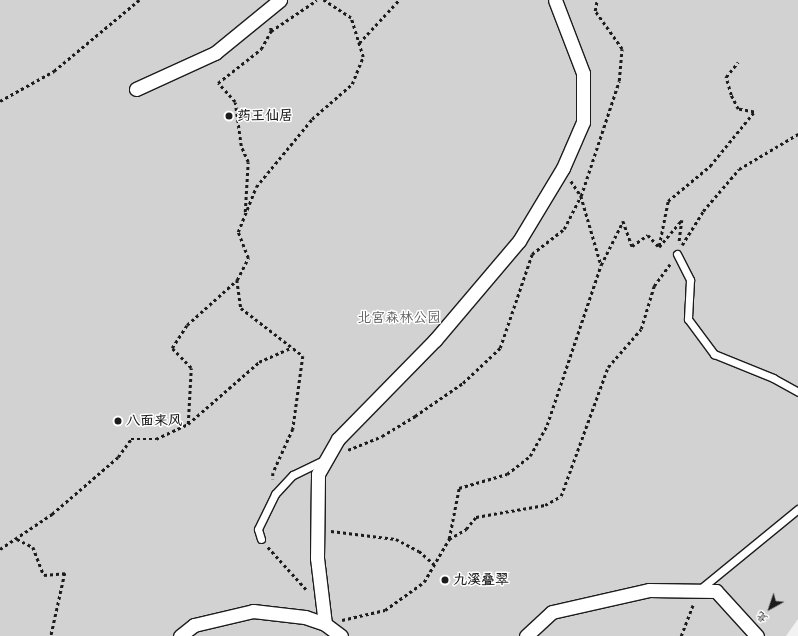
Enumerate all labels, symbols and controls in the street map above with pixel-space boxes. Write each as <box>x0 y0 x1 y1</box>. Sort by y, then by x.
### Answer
place label: 药王仙居 <box>237 108 293 124</box>
marker: 药王仙居 <box>224 111 234 121</box>
park label: 北宫森林公园 <box>357 310 441 326</box>
place label: 八面来风 <box>126 413 182 429</box>
marker: 八面来风 <box>113 416 123 426</box>
place label: 九溪叠翠 <box>453 572 509 588</box>
marker: 九溪叠翠 <box>440 575 450 585</box>
north arrow <box>750 588 790 628</box>
text: 北 <box>754 608 771 626</box>

